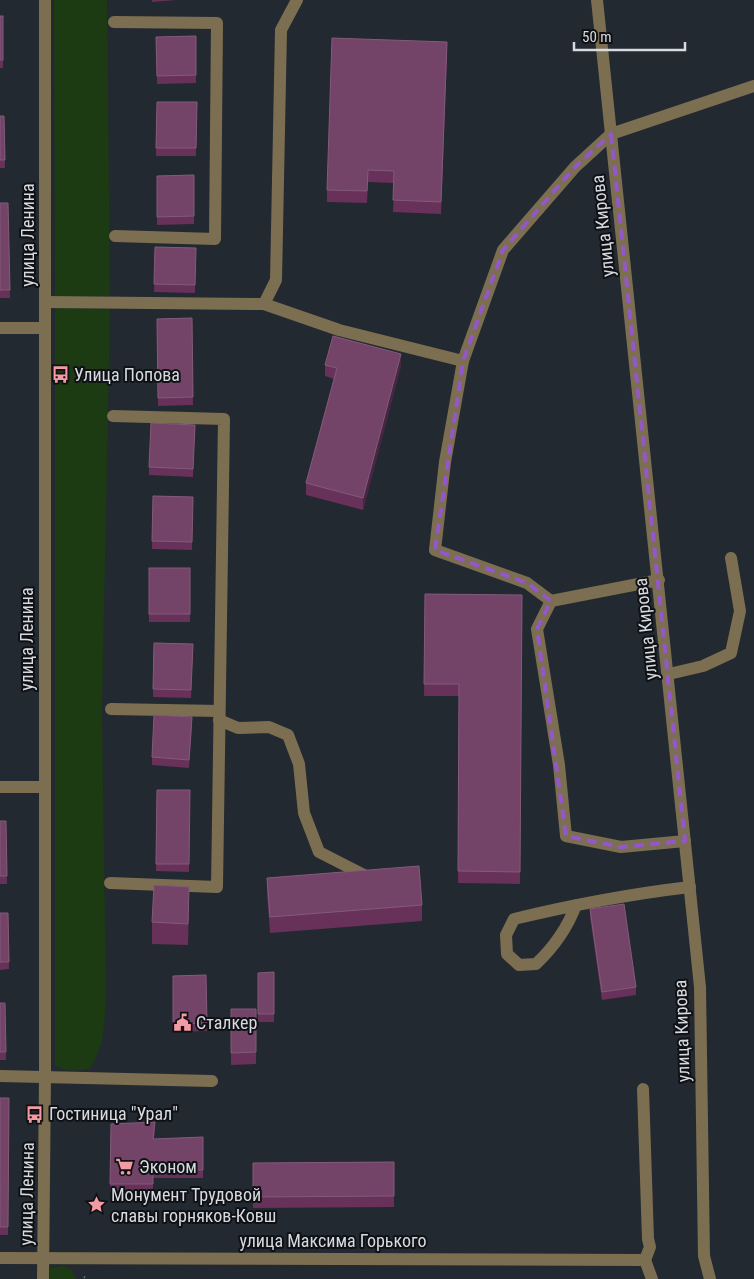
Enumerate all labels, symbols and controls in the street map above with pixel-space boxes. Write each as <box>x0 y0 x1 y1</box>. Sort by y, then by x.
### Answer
scale bar <box>574 20 685 52</box>
text: 50 m <box>582 28 612 46</box>
street label: улица Кирова <box>587 174 618 278</box>
street label: улица Ленина <box>17 183 38 287</box>
place label: Улица Попова <box>74 364 180 385</box>
bus stop icon: Улица Попова <box>50 365 70 385</box>
street label: улица Кирова <box>630 577 661 681</box>
street label: улица Ленина <box>16 587 37 691</box>
street label: улица Кирова <box>669 980 694 1083</box>
place label: Сталкер <box>196 1012 257 1033</box>
public building icon: Сталкер <box>172 1013 192 1033</box>
place label: Гостиница "Урал" <box>49 1103 178 1124</box>
bus stop icon: Гостиница "Урал" <box>25 1104 45 1124</box>
street label: улица Ленина <box>15 1142 38 1246</box>
place label: Эконом <box>139 1156 197 1177</box>
supermarket icon: Эконом <box>115 1157 135 1177</box>
place label: Монумент Трудовой славы горняков-Ковш <box>111 1184 276 1226</box>
place icon: Монумент Трудовой славы горняков-Ковш <box>87 1195 107 1215</box>
street label: улица Максима Горького <box>240 1230 426 1251</box>

